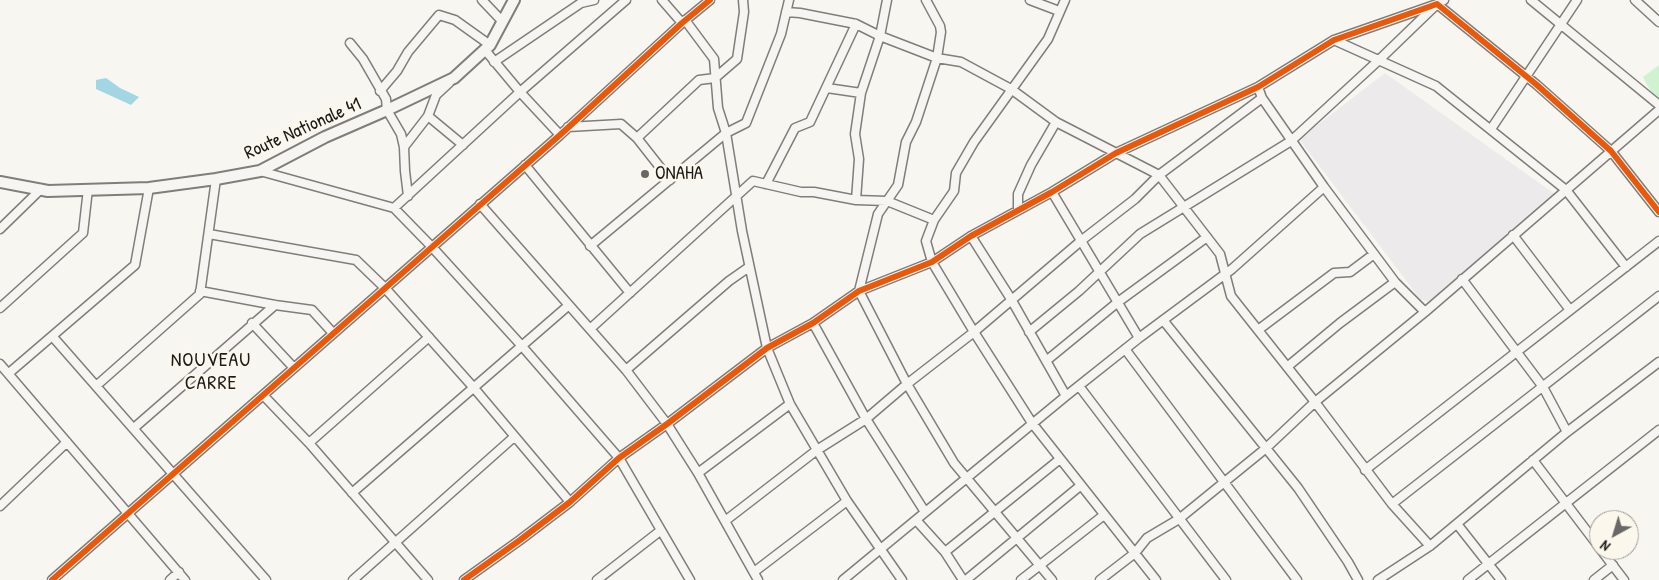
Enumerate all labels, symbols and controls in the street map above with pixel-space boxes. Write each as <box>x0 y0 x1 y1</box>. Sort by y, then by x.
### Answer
street label: Route Nationale 41 <box>241 93 365 165</box>
place label: ONAHA <box>655 163 703 185</box>
marker: ONAHA <box>639 168 651 180</box>
district label: NOUVEAU CARRE <box>170 349 252 396</box>
north arrow <box>1589 510 1639 560</box>
text: N <box>1596 537 1614 556</box>

